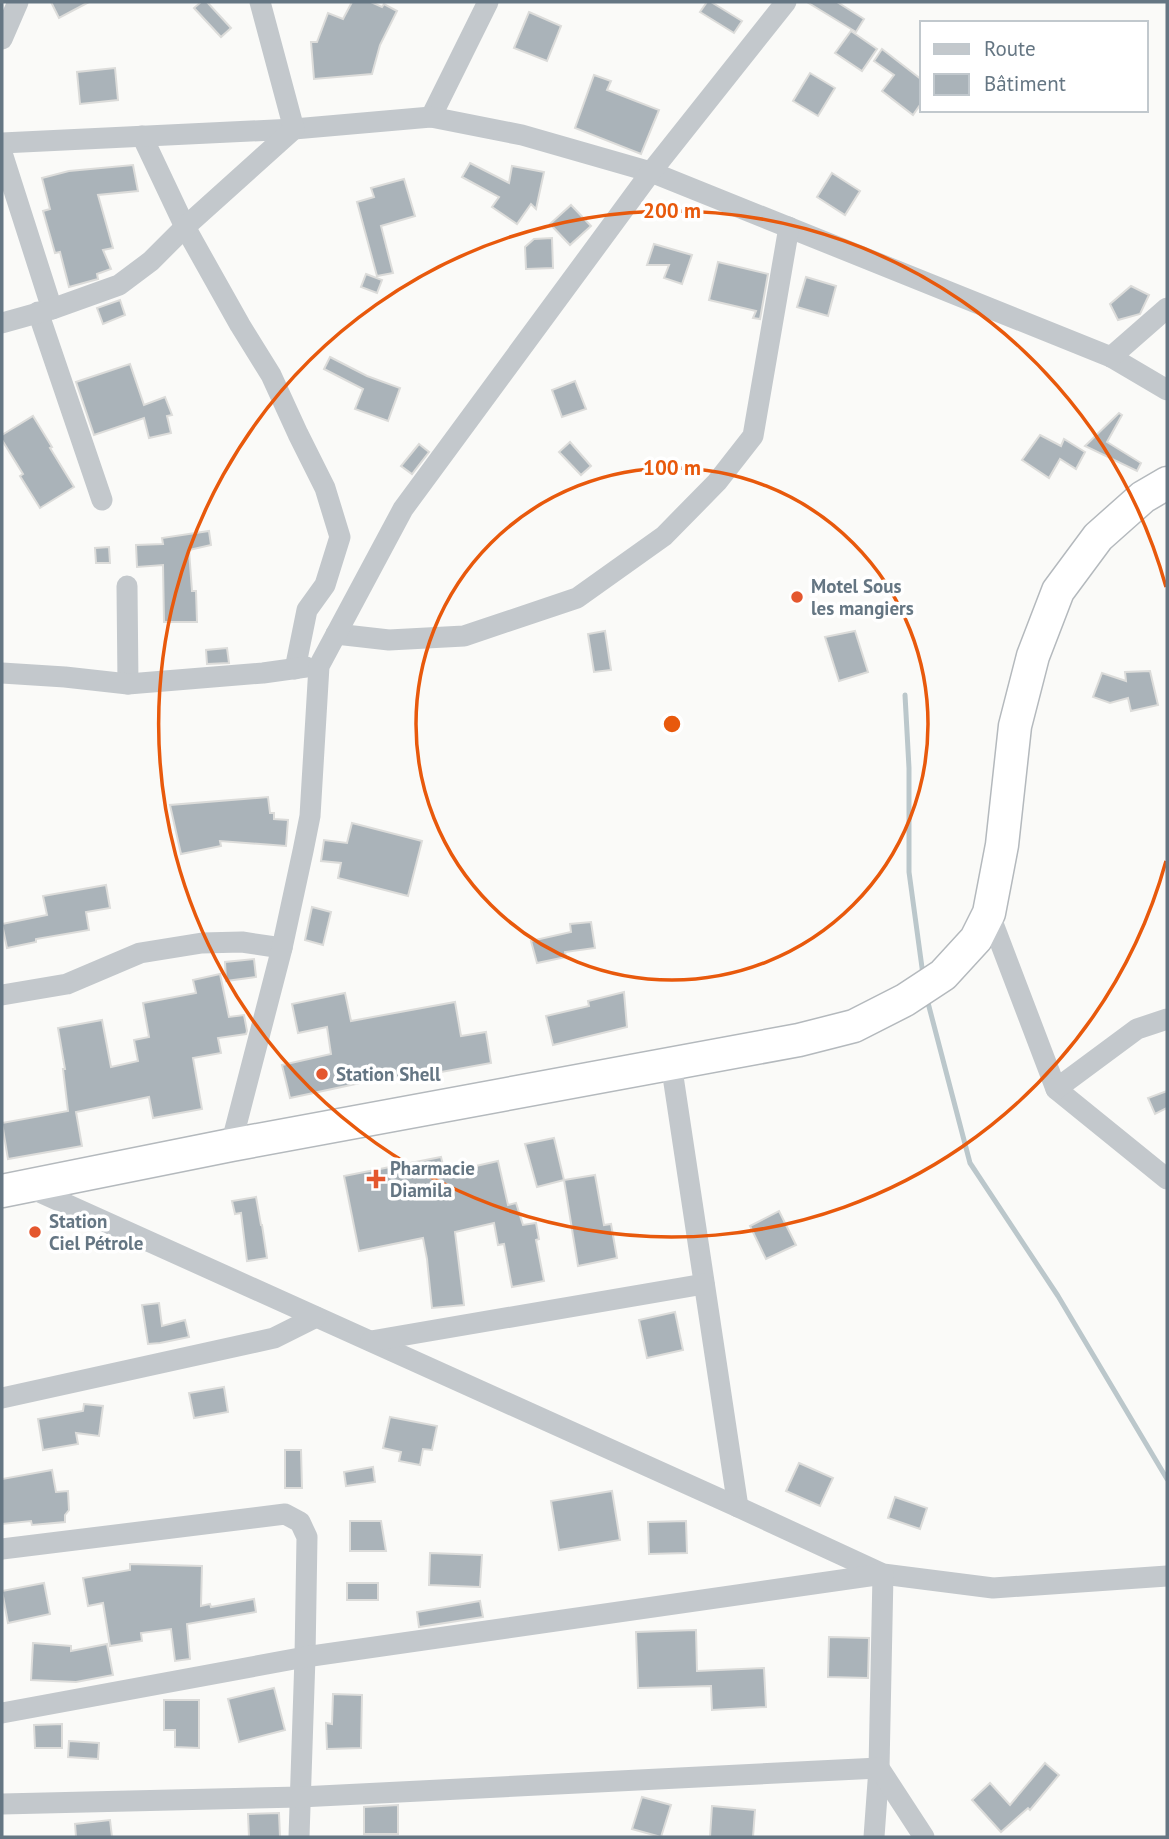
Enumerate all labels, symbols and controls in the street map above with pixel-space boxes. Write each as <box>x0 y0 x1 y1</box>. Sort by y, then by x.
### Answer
legend <box>920 21 1148 112</box>
text: Route <box>984 35 1036 62</box>
text: Bâtiment <box>984 70 1066 97</box>
text: 200 m <box>643 197 701 224</box>
text: 100 m <box>643 454 701 481</box>
place label: Motel Sous les mangiers <box>811 574 914 620</box>
marker: Motel Sous les mangiers <box>789 589 805 605</box>
centre of rings <box>660 712 684 736</box>
place label: Station Shell <box>336 1062 441 1086</box>
marker: Station Shell <box>314 1066 330 1082</box>
place label: Pharmacie Diamila <box>390 1156 475 1202</box>
marker: Pharmacie Diamila <box>368 1171 384 1187</box>
place label: Station Ciel Pétrole <box>49 1209 143 1255</box>
marker: Station Ciel Pétrole <box>27 1224 43 1240</box>

